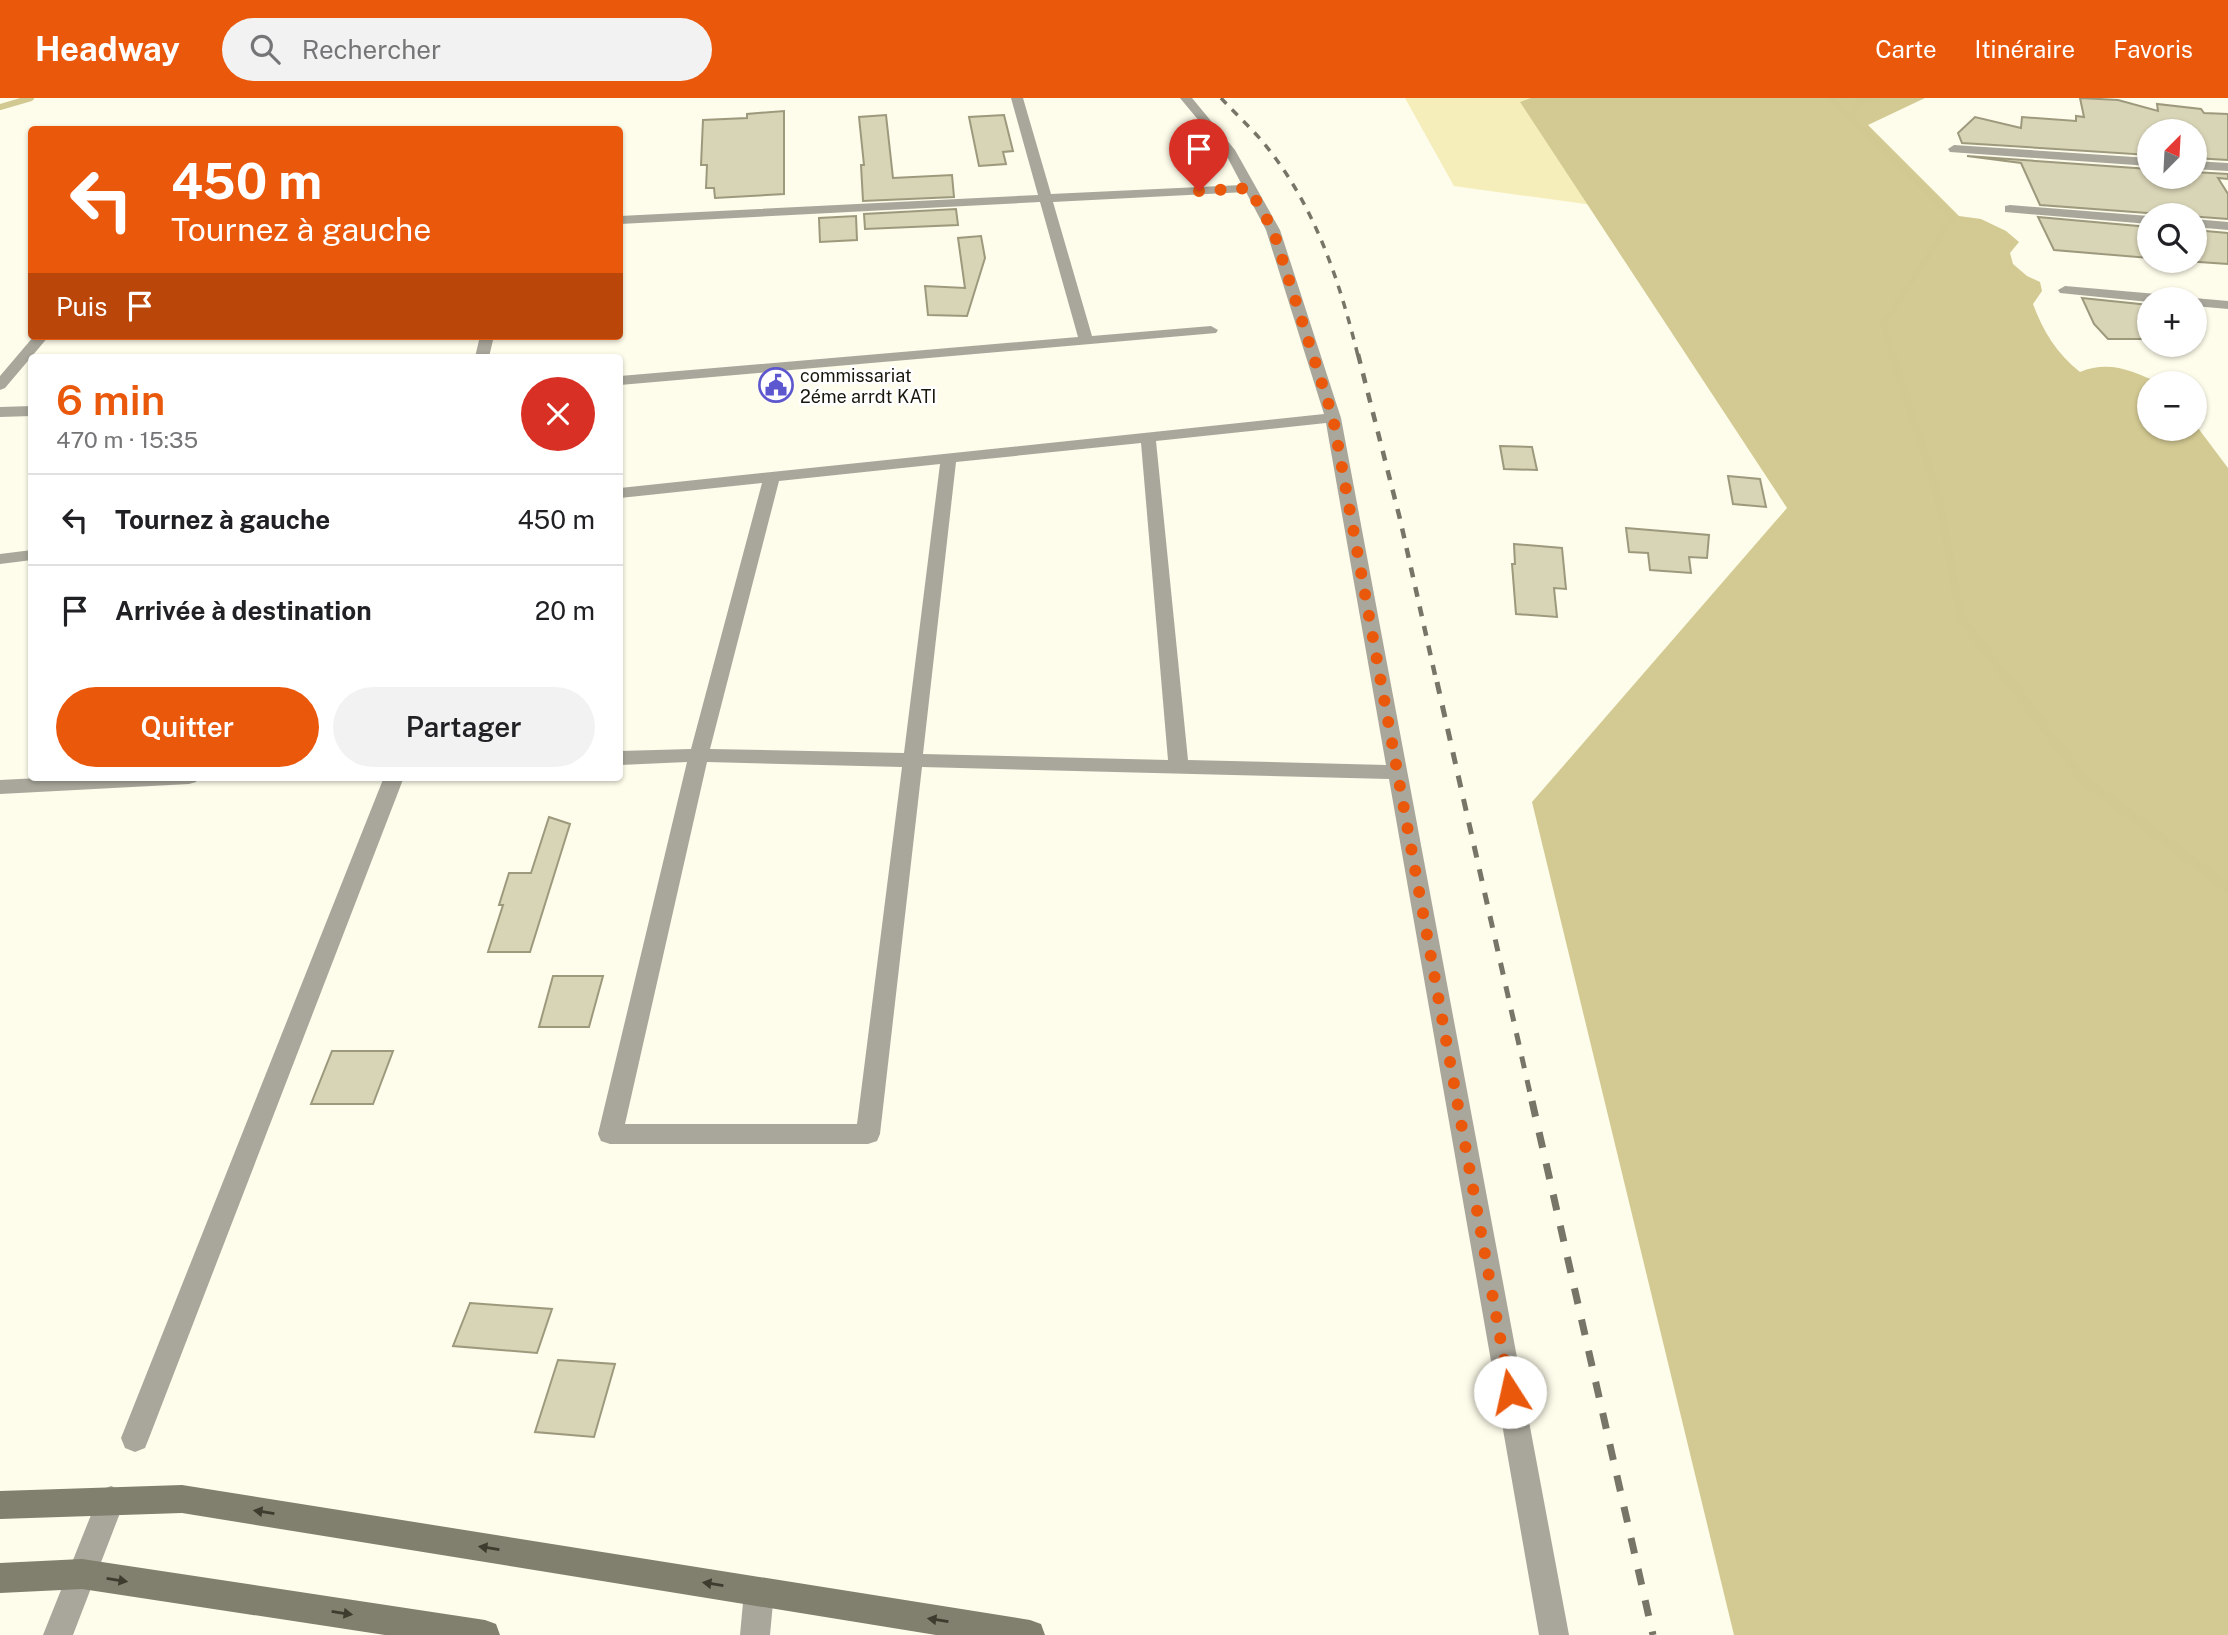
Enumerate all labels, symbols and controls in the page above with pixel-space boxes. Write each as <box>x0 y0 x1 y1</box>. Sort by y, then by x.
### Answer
search box <box>222 18 712 81</box>
text: Headway <box>35 30 180 68</box>
icon: search <box>246 30 284 68</box>
text: Rechercher <box>302 34 441 65</box>
text: Carte <box>1875 35 1937 63</box>
text: Itinéraire <box>1975 35 2075 63</box>
text: Favoris <box>2113 35 2193 63</box>
pin <box>1169 119 1229 191</box>
north arrow <box>2137 119 2207 189</box>
map controls <box>2137 119 2207 441</box>
icon: arrive <box>1180 130 1218 168</box>
text: 450 m <box>171 152 322 210</box>
icon: left <box>56 154 147 245</box>
button: search <box>2137 203 2207 273</box>
text: Tournez à gauche <box>171 211 431 248</box>
icon: arrive <box>121 287 159 325</box>
button: + <box>2137 287 2207 357</box>
text: Puis <box>56 291 107 322</box>
place label: commissariat 2éme arrdt KATI <box>800 365 936 407</box>
public building icon: commissariat 2éme arrdt KATI <box>757 366 795 404</box>
button: − <box>2137 371 2207 441</box>
text: 6 min <box>56 375 165 424</box>
button: close <box>521 377 595 451</box>
text: 470 m · 15:35 <box>56 426 198 453</box>
icon: left <box>56 501 94 539</box>
text: Tournez à gauche <box>115 504 330 535</box>
text: 450 m <box>518 504 595 535</box>
icon: arrive <box>56 592 94 630</box>
text: Arrivée à destination <box>115 595 372 626</box>
text: 20 m <box>535 595 595 626</box>
button: Quitter <box>56 687 319 767</box>
button: Partager <box>333 687 595 767</box>
position arrow <box>1473 1355 1547 1429</box>
one-way arrow <box>253 1506 275 1517</box>
one-way arrow <box>478 1542 500 1553</box>
one-way arrow <box>106 1575 128 1586</box>
one-way arrow <box>702 1578 724 1589</box>
one-way arrow <box>331 1608 353 1619</box>
one-way arrow <box>927 1614 949 1625</box>

